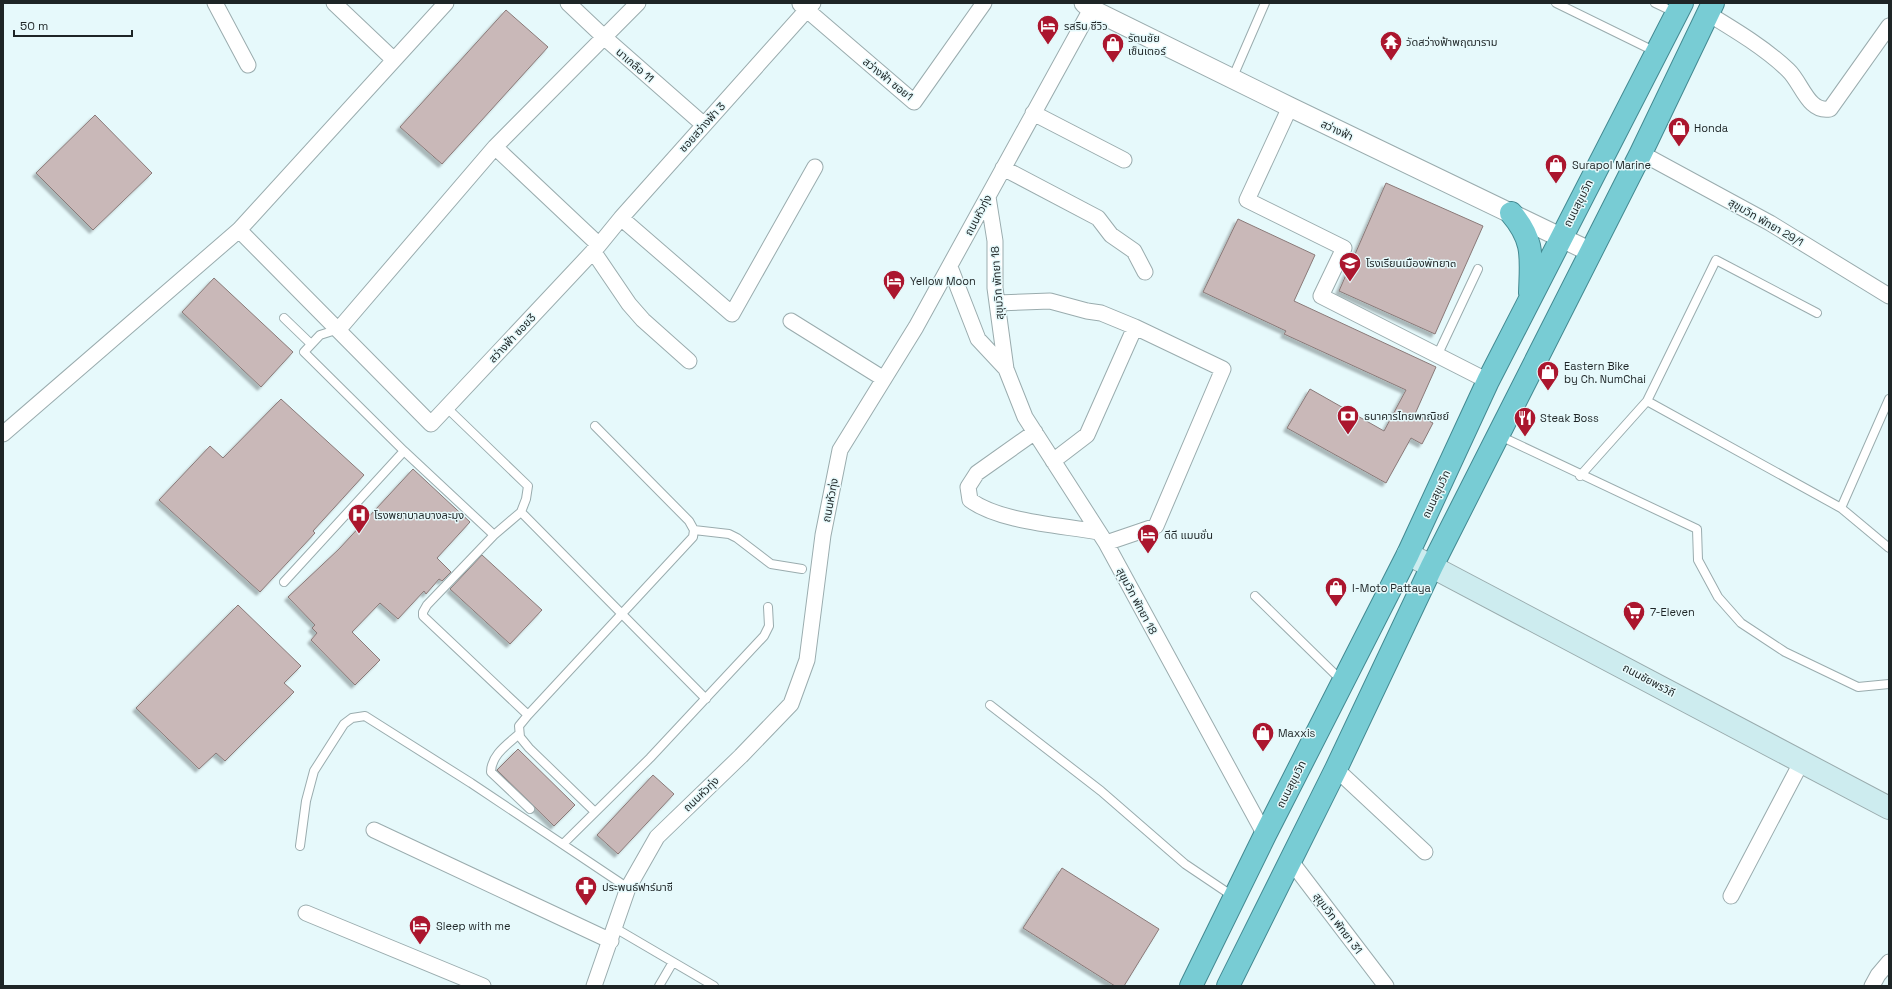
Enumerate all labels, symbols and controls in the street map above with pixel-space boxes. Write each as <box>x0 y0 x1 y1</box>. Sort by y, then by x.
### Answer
scale bar <box>14 12 132 38</box>
hotel icon: รสริน ซีวิว <box>1035 13 1061 46</box>
text: 50 m <box>20 18 48 34</box>
place label: รสริน ซีวิว <box>1064 19 1108 33</box>
temple icon: วัดสว่างฟ้าพฤฒาราม <box>1378 29 1404 62</box>
shop icon: รัตนชัย เซ็นเตอร์ <box>1100 31 1126 64</box>
place label: รัตนชัย เซ็นเตอร์ <box>1128 31 1166 58</box>
place label: วัดสว่างฟ้าพฤฒาราม <box>1406 35 1498 49</box>
street label: นาเกลือ 11 <box>613 45 657 85</box>
street label: สว่างฟ้า ซอย1 <box>860 55 916 103</box>
street label: ซอยสว่างฟ้า 3 <box>676 99 728 155</box>
shop icon: Honda <box>1666 115 1692 148</box>
street label: สว่างฟ้า <box>1319 116 1355 144</box>
place label: Honda <box>1694 121 1729 135</box>
shop icon: Surapol Marine <box>1543 152 1569 185</box>
place label: Surapol Marine <box>1572 158 1651 172</box>
street label: ถนนสุขุมวิท <box>1560 177 1596 229</box>
street label: ถนนหัวทุ่ง <box>961 192 995 238</box>
street label: สุขุมวิท พัทยา 29/1 <box>1726 195 1806 249</box>
street label: สุขุมวิท พัทยา 18 <box>987 246 1007 320</box>
school or university icon: โรงเรียนเมืองพัทยา๓ <box>1337 250 1363 283</box>
place label: โรงเรียนเมืองพัทยา๓ <box>1366 256 1456 270</box>
hotel icon: Yellow Moon <box>881 268 907 301</box>
place label: Yellow Moon <box>910 274 976 288</box>
street label: สว่างฟ้า ซอย3 <box>486 310 539 366</box>
shop icon: Eastern Bike by Ch. NumChai <box>1535 359 1561 392</box>
place label: Eastern Bike by Ch. NumChai <box>1564 359 1646 386</box>
bank icon: ธนาคารไทยพาณิชย์ <box>1335 403 1361 436</box>
restaurant icon: Steak Boss <box>1512 405 1538 438</box>
place label: ธนาคารไทยพาณิชย์ <box>1364 409 1449 423</box>
place label: Steak Boss <box>1540 411 1599 425</box>
street label: ถนนสุขุมวิท <box>1419 468 1453 520</box>
street label: ถนนหัวทุ่ง <box>819 477 841 523</box>
hospital icon: โรงพยาบาลบางละมุง <box>346 502 372 535</box>
place label: โรงพยาบาลบางละมุง <box>374 508 464 522</box>
hotel icon: ดีดี แมนชั่น <box>1135 522 1161 555</box>
place label: ดีดี แมนชั่น <box>1164 528 1213 542</box>
street label: สุขุมวิท พัทยา 18 <box>1114 565 1161 637</box>
shop icon: I-Moto Pattaya <box>1323 575 1349 608</box>
place label: I-Moto Pattaya <box>1352 581 1432 595</box>
supermarket icon: 7-Eleven <box>1621 599 1647 632</box>
place label: 7-Eleven <box>1650 605 1695 619</box>
street label: ถนนชัยพรวิถี <box>1620 660 1678 700</box>
shop icon: Maxxis <box>1250 720 1276 753</box>
place label: Maxxis <box>1278 726 1316 740</box>
street label: ถนนสุขุมวิท <box>1273 758 1309 810</box>
street label: ถนนหัวทุ่ง <box>680 773 722 815</box>
pharmacy icon: ประพนธ์ฟาร์มาซี <box>573 874 599 907</box>
place label: ประพนธ์ฟาร์มาซี <box>602 880 673 894</box>
street label: สุขุมวิท พัทยา 31 <box>1310 890 1366 956</box>
hotel icon: Sleep with me <box>407 913 433 946</box>
place label: Sleep with me <box>436 919 510 933</box>

